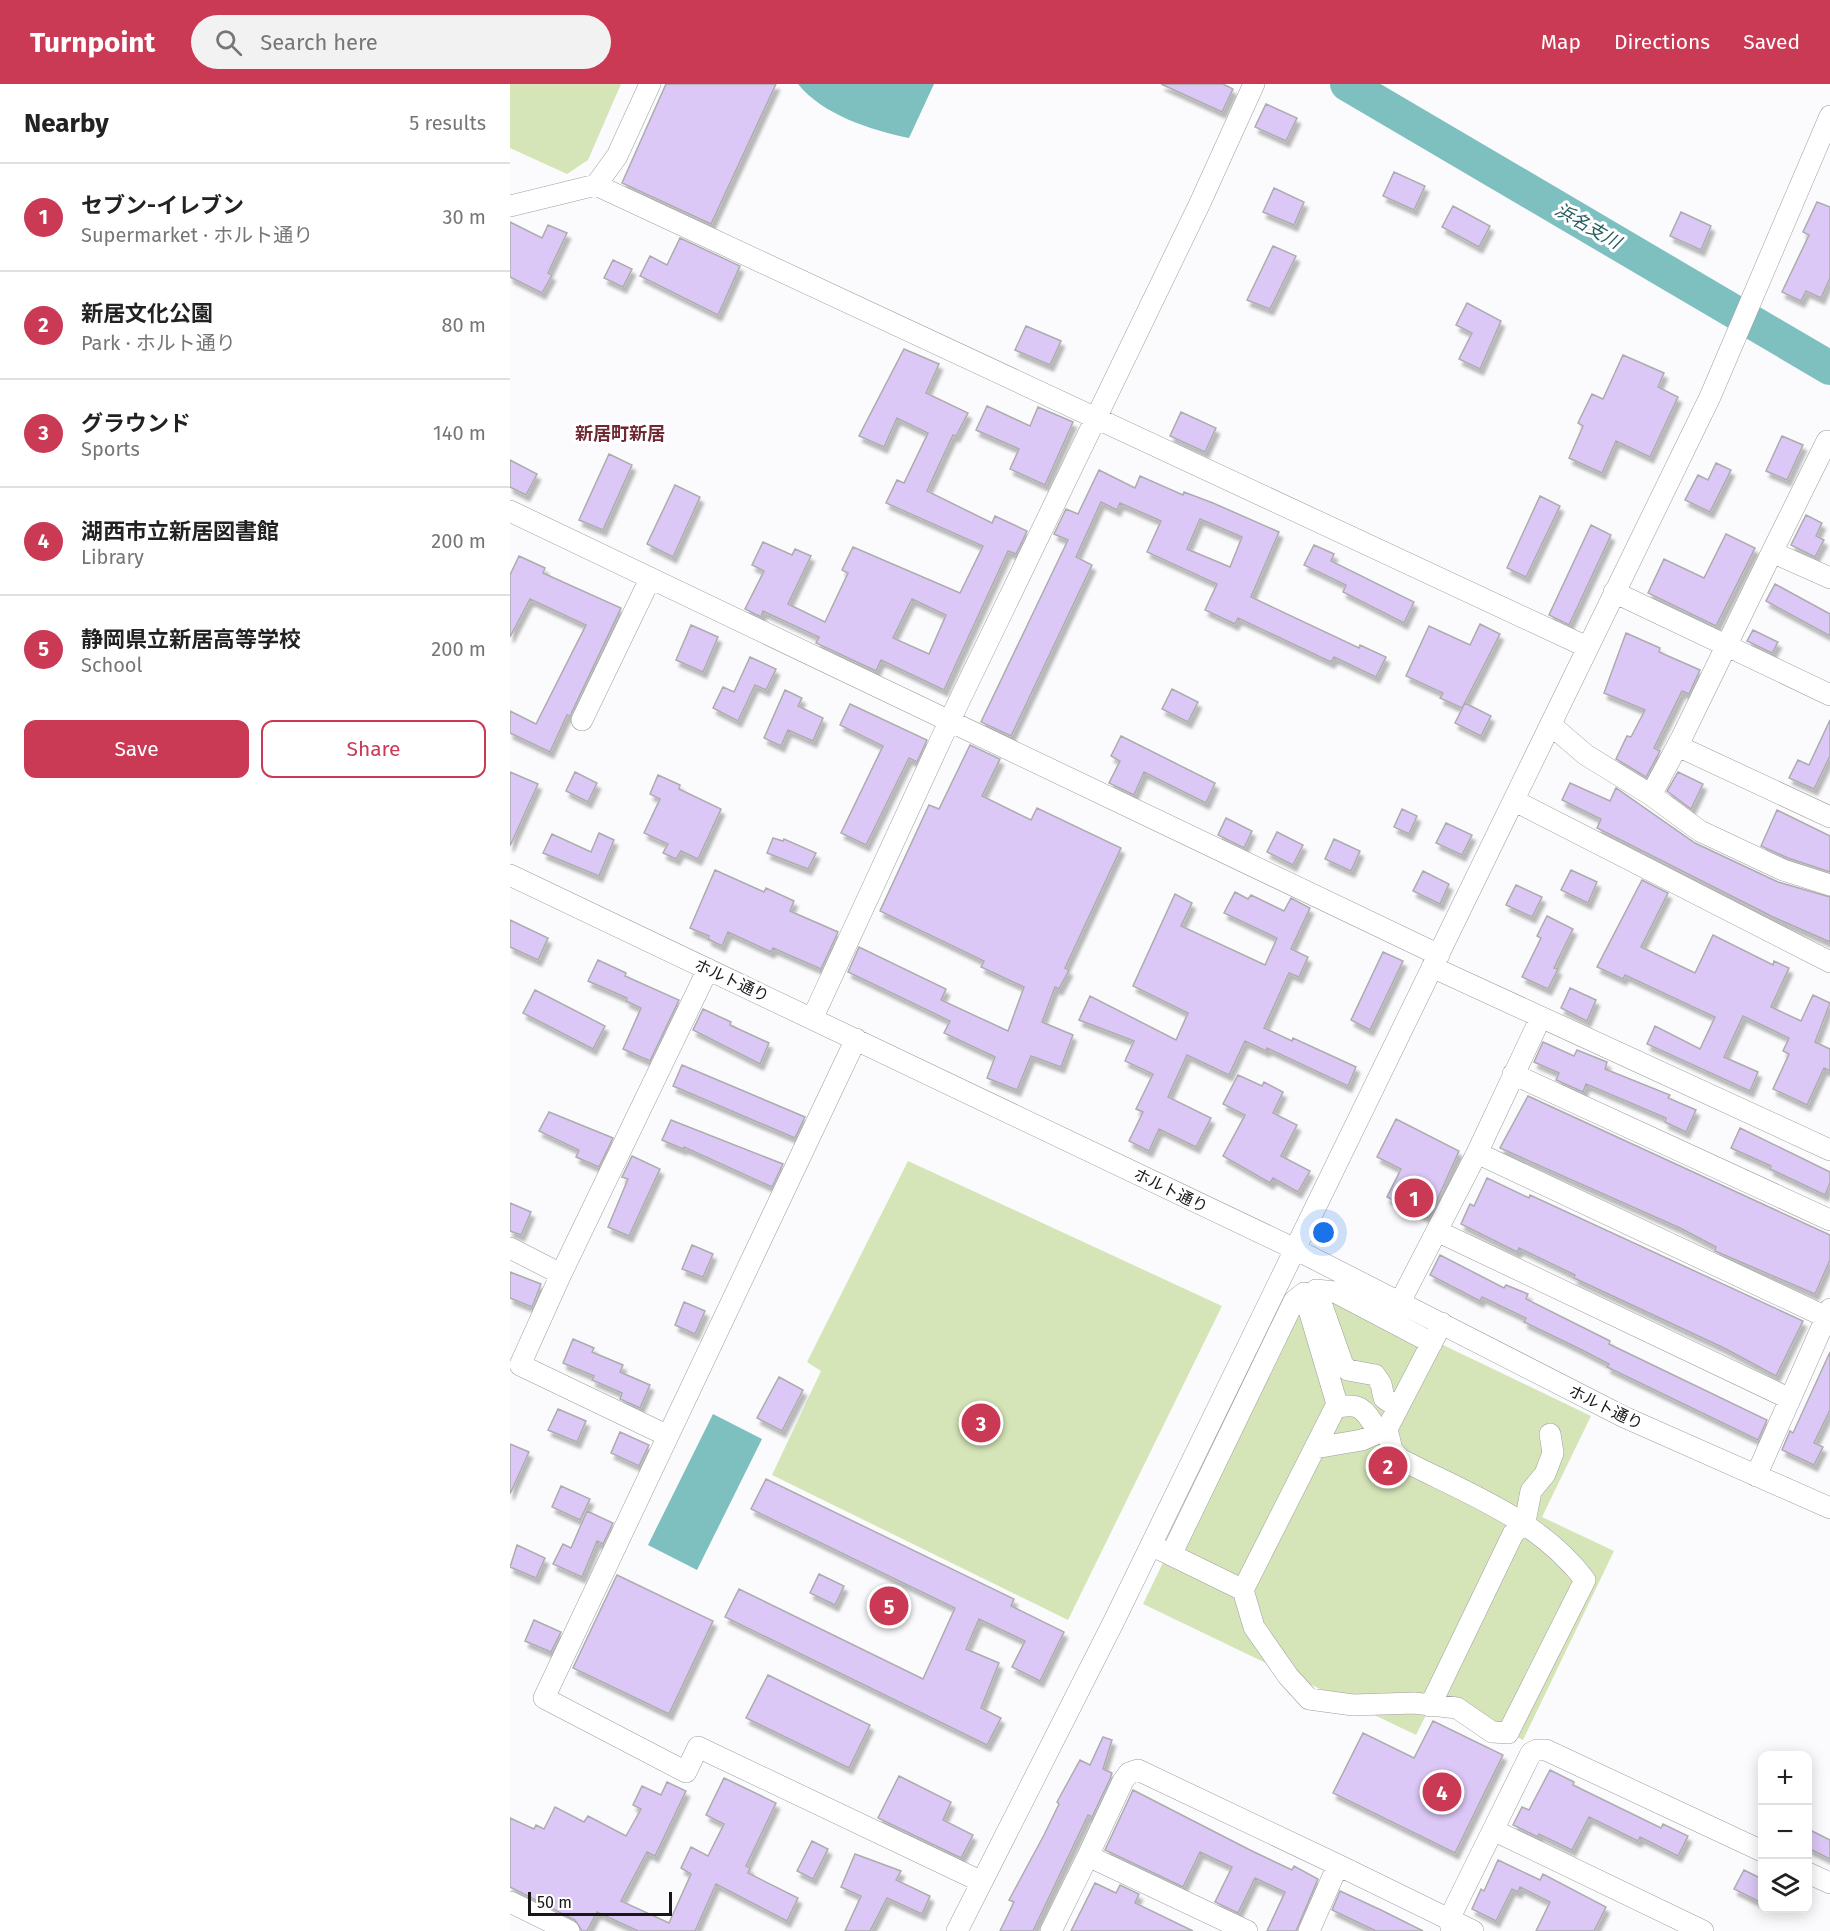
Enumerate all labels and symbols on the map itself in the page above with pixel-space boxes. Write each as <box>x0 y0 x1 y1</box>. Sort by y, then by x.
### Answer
water label: 浜名支川 <box>1551 198 1626 255</box>
district label: 新居町新居 <box>575 423 665 445</box>
street label: ホルト通り <box>692 955 772 1006</box>
street label: ホルト通り <box>1131 1164 1211 1217</box>
pin: 1 <box>1394 1176 1434 1220</box>
your location <box>1309 1218 1338 1247</box>
street label: ホルト通り <box>1566 1381 1646 1434</box>
pin: 3 <box>962 1400 1000 1446</box>
pin: 2 <box>1368 1444 1408 1488</box>
pin: 5 <box>870 1584 908 1628</box>
pin: 4 <box>1422 1770 1462 1814</box>
scale bar <box>528 1889 672 1916</box>

